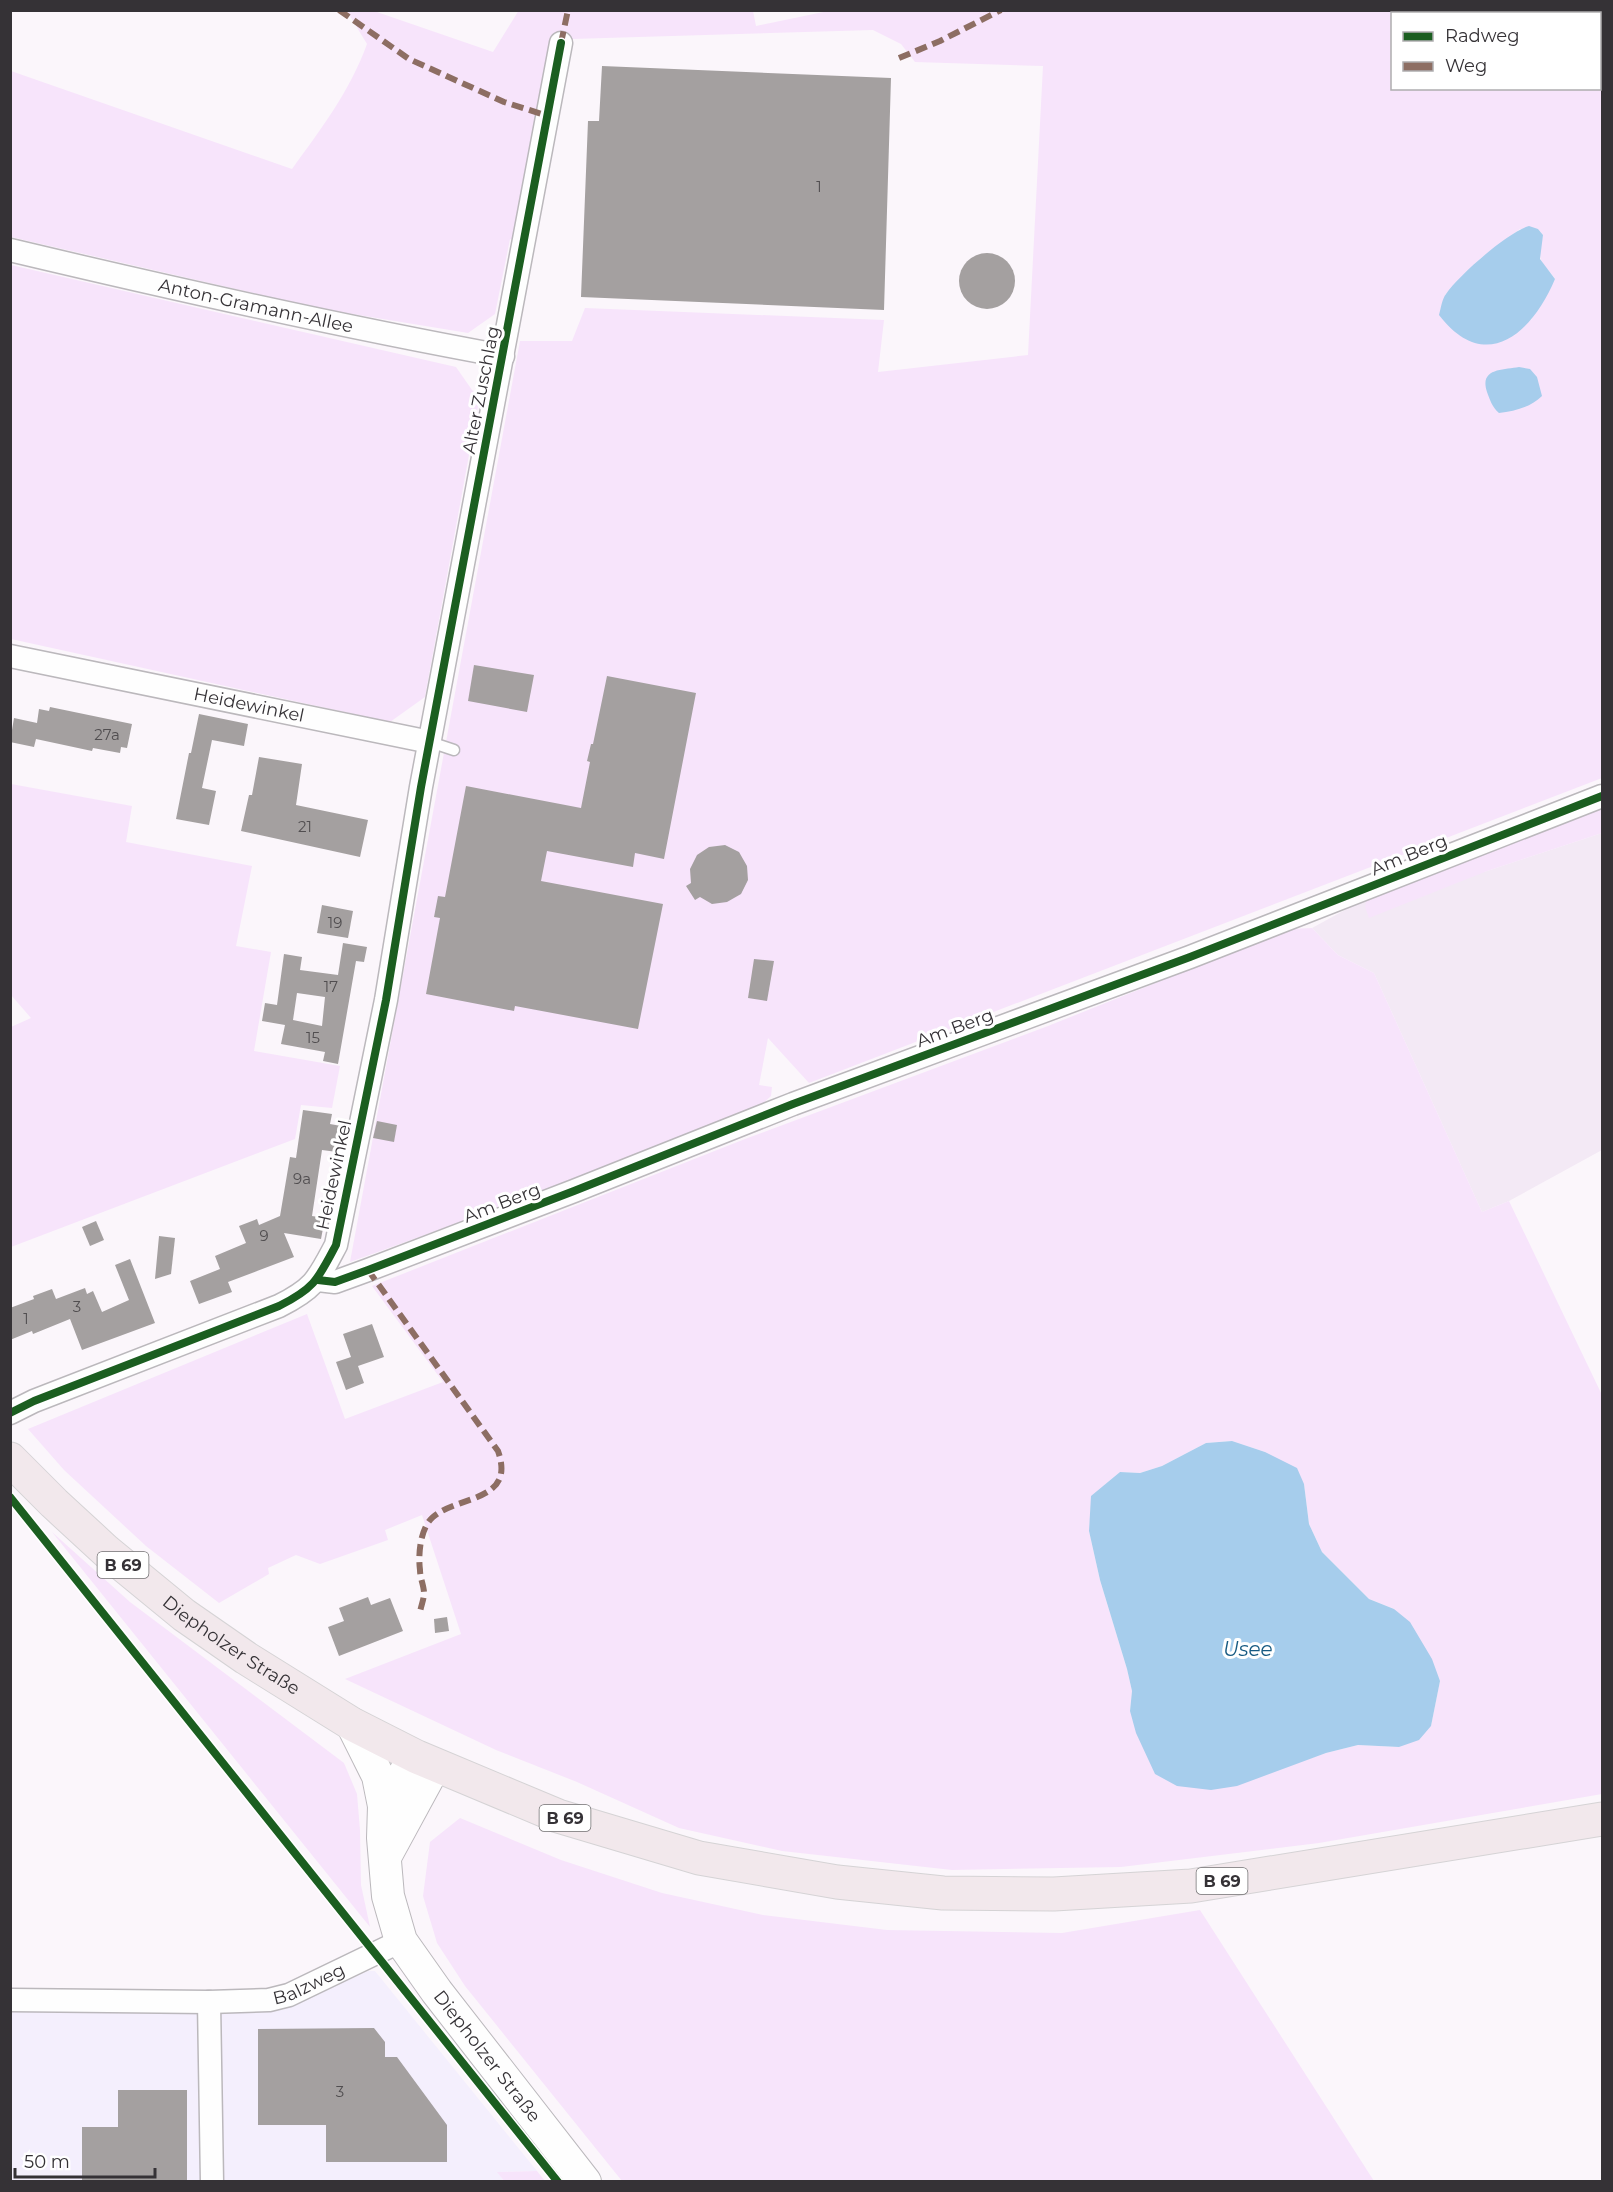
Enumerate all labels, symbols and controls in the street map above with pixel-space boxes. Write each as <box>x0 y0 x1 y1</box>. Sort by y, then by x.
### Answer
legend <box>1391 12 1601 90</box>
text: Radweg <box>1445 25 1520 47</box>
text: Weg <box>1445 55 1487 77</box>
house number: 1 <box>816 177 822 196</box>
street label: Anton-Gramann-Allee <box>156 274 355 338</box>
street label: Alter Zuschlag <box>458 324 504 456</box>
street label: Heidewinkel <box>192 683 306 727</box>
house number: 27a <box>94 725 120 744</box>
house number: 21 <box>298 817 312 836</box>
street label: Am Berg <box>1368 830 1450 880</box>
house number: 19 <box>328 913 342 932</box>
house number: 17 <box>324 977 338 996</box>
street label: Am Berg <box>913 1004 997 1052</box>
house number: 15 <box>306 1028 320 1047</box>
street label: Heidewinkel <box>312 1118 356 1232</box>
house number: 9a <box>293 1169 311 1188</box>
street label: Am Berg <box>460 1178 544 1228</box>
house number: 9 <box>259 1226 269 1245</box>
house number: 3 <box>73 1297 81 1316</box>
house number: 1 <box>23 1309 29 1328</box>
road number: B 69 <box>98 1552 148 1578</box>
street label: Diepholzer Straße <box>158 1591 304 1700</box>
water label: Usee <box>1223 1637 1273 1661</box>
road number: B 69 <box>540 1805 590 1831</box>
road number: B 69 <box>1196 1868 1248 1894</box>
street label: Balzweg <box>271 1959 349 2010</box>
street label: Diepholzer Straße <box>429 1986 545 2127</box>
house number: 3 <box>336 2082 344 2101</box>
scale bar <box>15 2141 154 2179</box>
text: 50 m <box>24 2151 70 2173</box>

